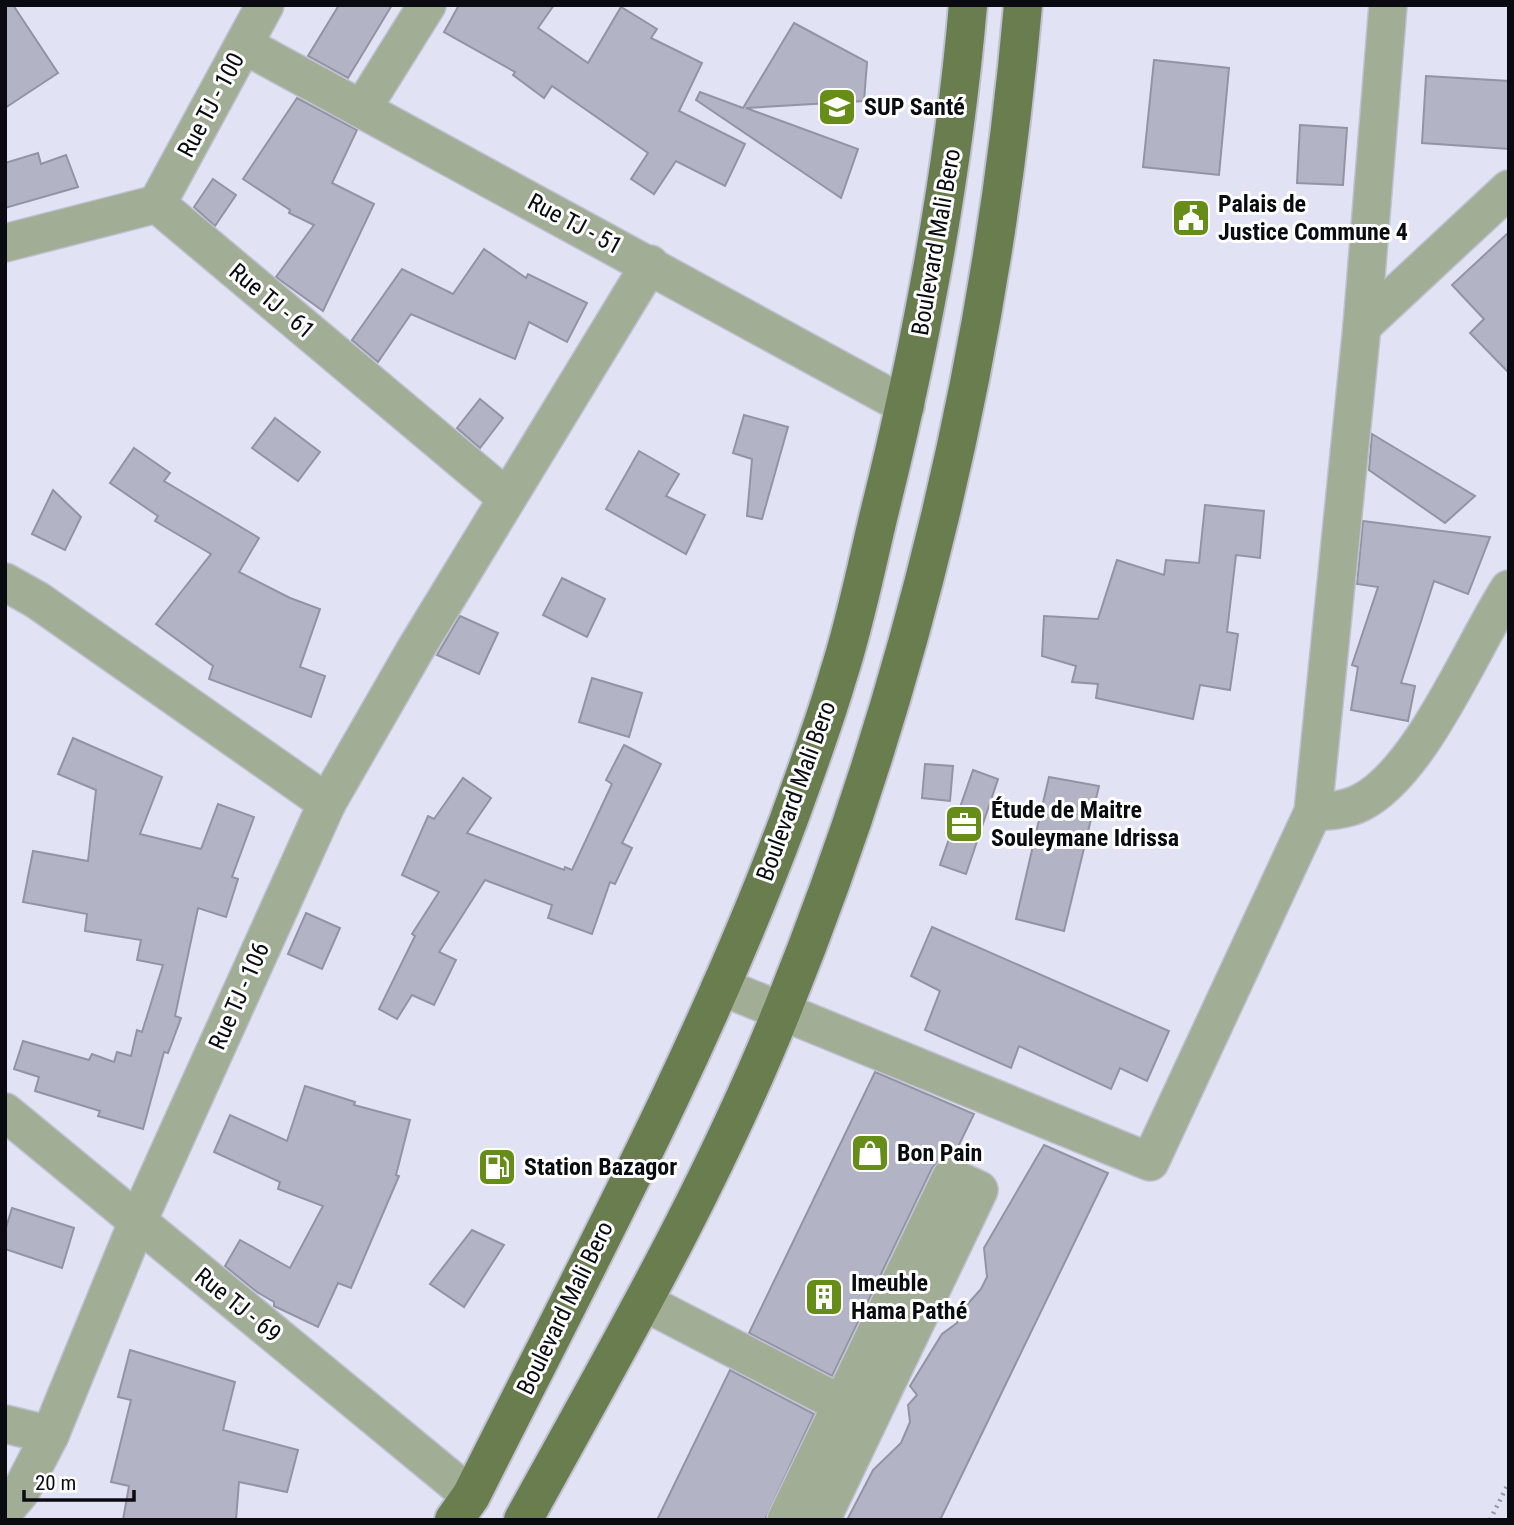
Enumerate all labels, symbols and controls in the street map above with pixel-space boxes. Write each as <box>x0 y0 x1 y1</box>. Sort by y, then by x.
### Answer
street label: Rue TJ - 100 <box>172 48 250 162</box>
school or university icon: SUP Santé <box>816 86 858 128</box>
place label: SUP Santé <box>864 93 965 121</box>
street label: Boulevard Mali Bero <box>906 146 966 338</box>
street label: Rue TJ - 51 <box>523 188 627 260</box>
place label: Palais de Justice Commune 4 <box>1218 190 1408 246</box>
public building icon: Palais de Justice Commune 4 <box>1170 197 1212 239</box>
street label: Rue TJ - 61 <box>224 257 320 345</box>
street label: Boulevard Mali Bero <box>751 697 841 885</box>
place label: Étude de Maitre Souleymane Idrissa <box>991 796 1179 852</box>
office icon: Étude de Maitre Souleymane Idrissa <box>943 803 985 845</box>
street label: Rue TJ - 106 <box>203 938 275 1054</box>
shop icon: Bon Pain <box>849 1132 891 1174</box>
place label: Bon Pain <box>897 1139 982 1167</box>
fuel station icon: Station Bazagor <box>476 1146 518 1188</box>
place label: Station Bazagor <box>524 1153 677 1181</box>
street label: Boulevard Mali Bero <box>511 1217 619 1399</box>
street label: Rue TJ - 69 <box>189 1262 287 1348</box>
place label: Imeuble Hama Pathé <box>851 1269 967 1325</box>
building icon: Imeuble Hama Pathé <box>803 1276 845 1318</box>
scale bar <box>24 1458 135 1502</box>
text: 20 m <box>35 1471 76 1495</box>

